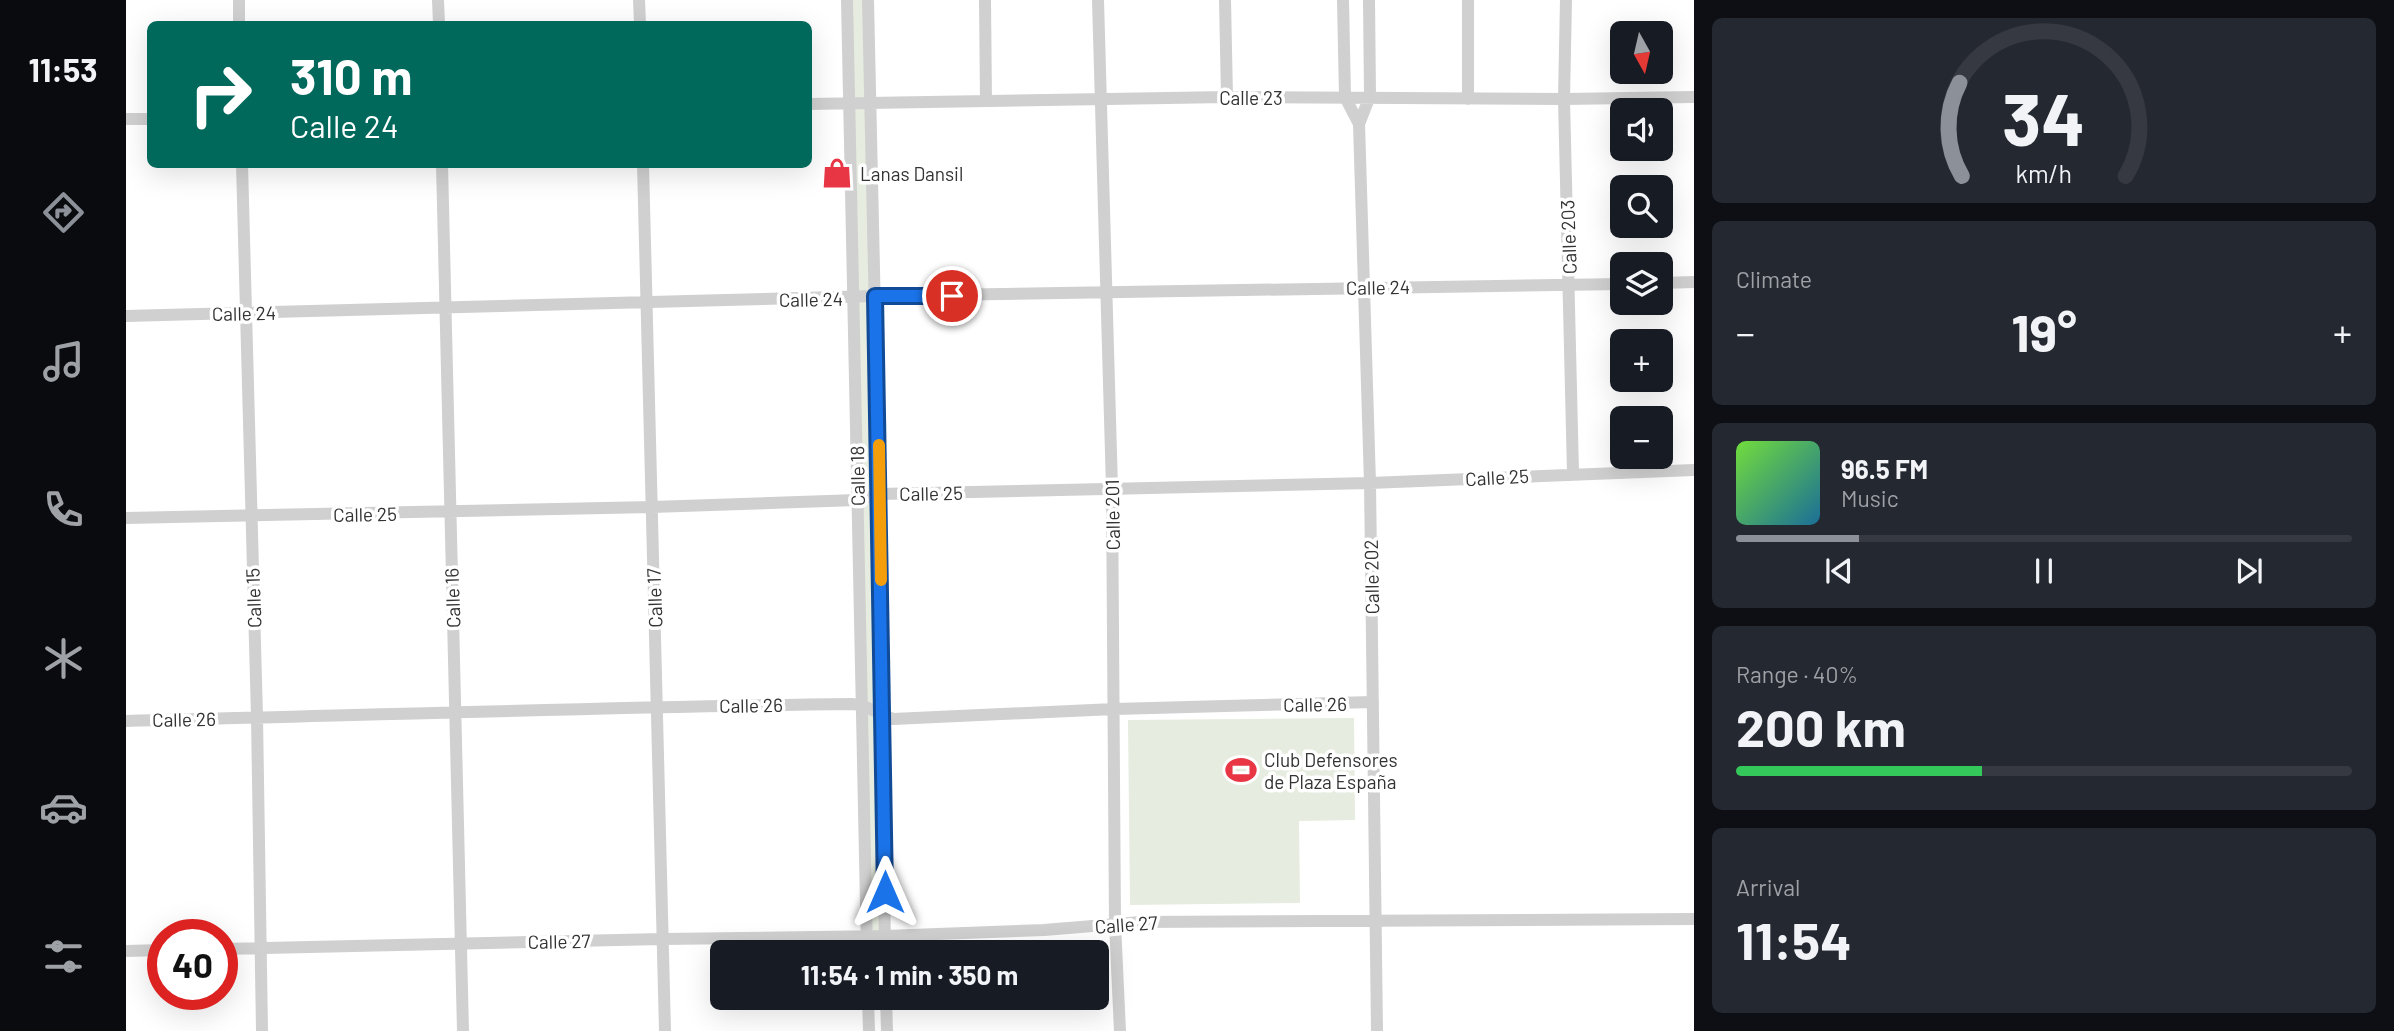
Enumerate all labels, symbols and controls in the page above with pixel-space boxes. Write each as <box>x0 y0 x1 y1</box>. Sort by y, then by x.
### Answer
north arrow <box>1610 21 1673 84</box>
map controls <box>1610 21 1673 469</box>
text: 310 m <box>290 46 412 105</box>
icon: right <box>175 49 266 140</box>
text: 11:53 <box>28 50 98 88</box>
text: 34 <box>2002 74 2086 162</box>
street label: Calle 23 <box>1219 86 1283 109</box>
button: sound <box>1610 98 1673 161</box>
text: Calle 24 <box>290 106 399 144</box>
shop icon: Lanas Dansil <box>820 156 854 190</box>
text: km/h <box>2016 158 2072 188</box>
place label: Lanas Dansil <box>860 162 963 185</box>
button: search <box>1610 175 1673 238</box>
icon: directions <box>39 188 88 237</box>
street label: Calle 203 <box>1555 199 1581 275</box>
button: layers <box>1610 252 1673 315</box>
text: Climate <box>1736 265 1812 293</box>
pin <box>922 266 982 326</box>
street label: Calle 24 <box>1346 275 1410 299</box>
icon: arrive <box>933 277 971 315</box>
street label: Calle 24 <box>779 287 843 311</box>
text: 19° <box>2011 300 2077 362</box>
street label: Calle 24 <box>212 301 276 325</box>
text: − <box>1736 309 1755 355</box>
text: + <box>2333 309 2352 355</box>
button: + <box>1610 329 1673 392</box>
icon: music <box>39 337 88 386</box>
button: − <box>1610 406 1673 469</box>
street label: Calle 18 <box>845 446 869 506</box>
text: 96.5 FM <box>1841 453 1928 484</box>
street label: Calle 25 <box>1465 464 1529 490</box>
street label: Calle 201 <box>1100 479 1124 551</box>
street label: Calle 25 <box>899 481 963 505</box>
text: Music <box>1841 484 1899 512</box>
icon: phone <box>39 485 88 534</box>
street label: Calle 25 <box>333 502 397 526</box>
street label: Calle 202 <box>1359 539 1383 615</box>
icon: previous <box>1820 552 1858 590</box>
icon: pause <box>2025 552 2063 590</box>
icon: next <box>2230 552 2268 590</box>
street label: Calle 15 <box>240 568 266 628</box>
street label: Calle 16 <box>439 568 465 628</box>
street label: Calle 17 <box>641 568 667 628</box>
icon: climate <box>39 634 88 683</box>
text: Range · 40% <box>1736 660 1858 688</box>
street label: Calle 26 <box>1283 692 1347 716</box>
street label: Calle 26 <box>719 693 783 717</box>
text: 200 km <box>1736 695 1906 757</box>
street label: Calle 26 <box>152 707 216 731</box>
place label: Club Defensores de Plaza España <box>1264 748 1398 793</box>
sports icon: Club Defensores de Plaza España <box>1224 753 1258 787</box>
icon: car <box>39 783 88 832</box>
position arrow <box>848 855 922 929</box>
text: Arrival <box>1736 873 1800 901</box>
text: 11:54 <box>1736 908 1852 970</box>
street label: Calle 27 <box>1094 910 1158 938</box>
speed limit sign: 40 <box>147 919 238 1010</box>
street label: Calle 27 <box>527 929 591 953</box>
icon: filters <box>39 932 88 981</box>
text: 11:54 · 1 min · 350 m <box>801 959 1018 990</box>

